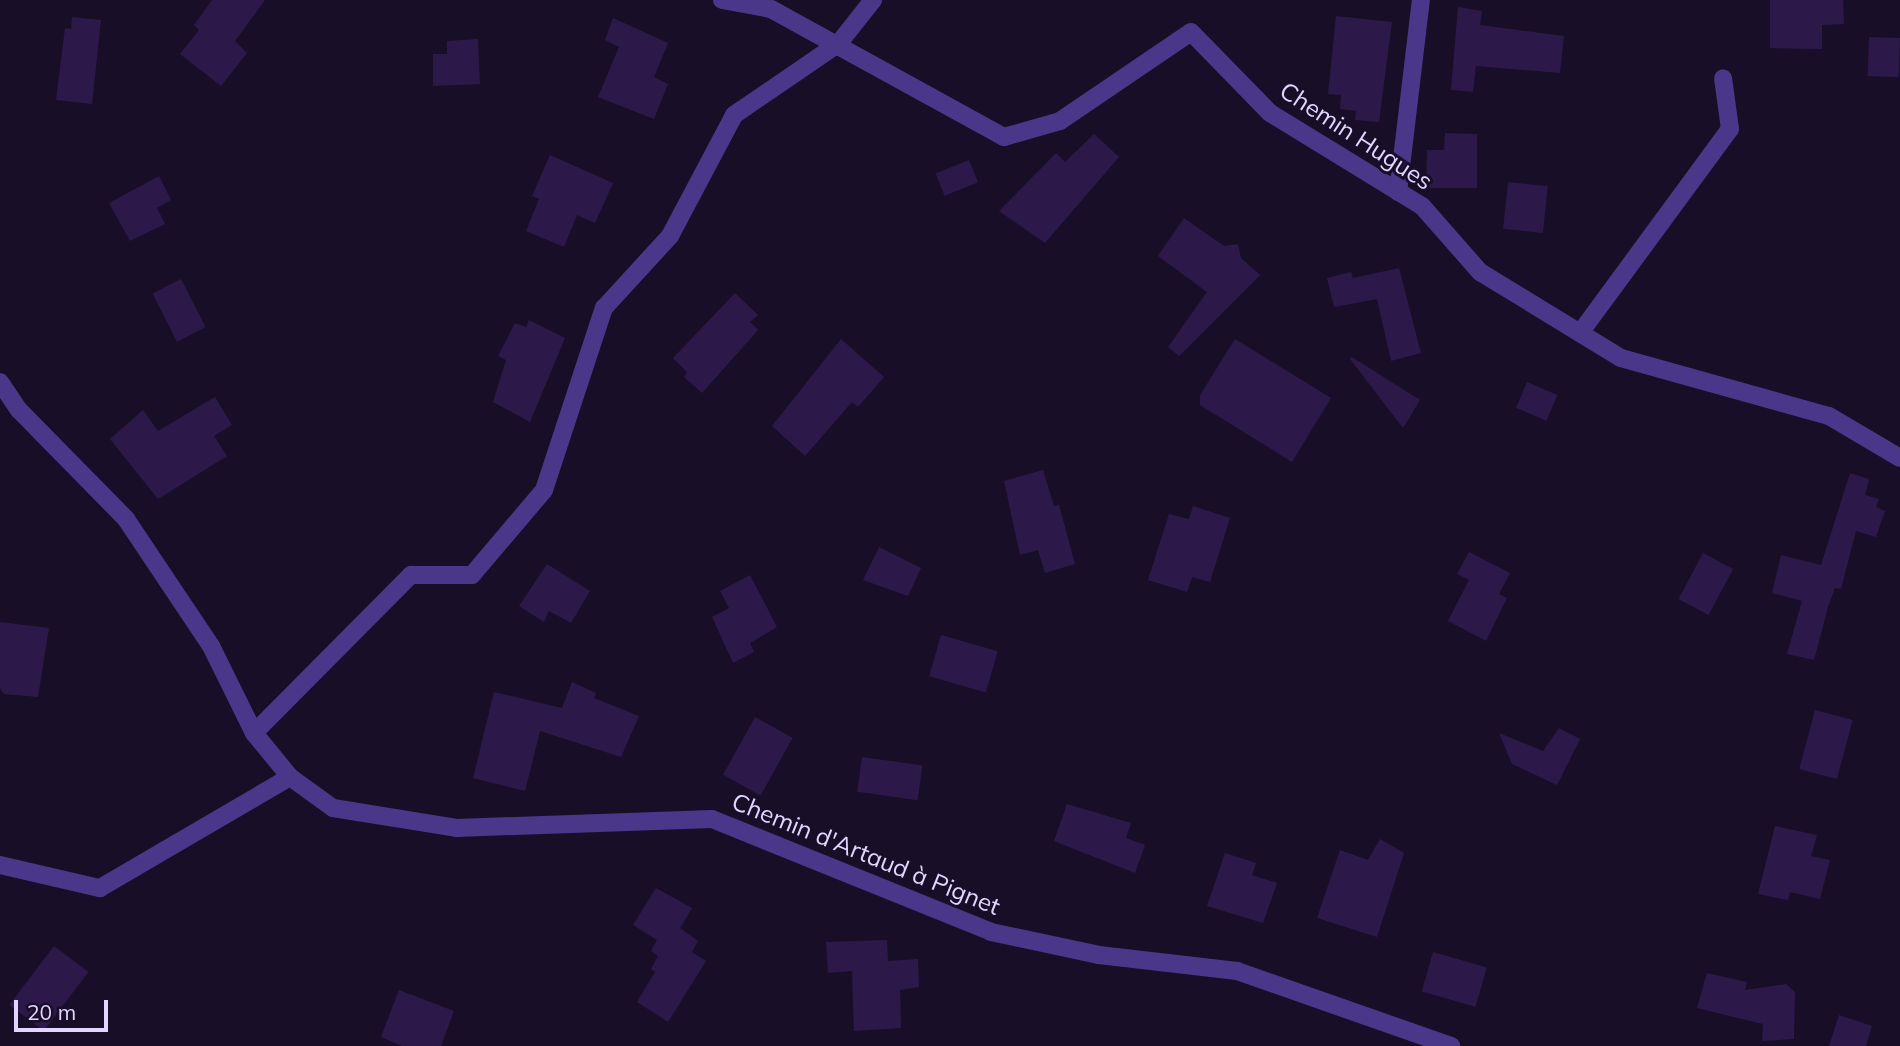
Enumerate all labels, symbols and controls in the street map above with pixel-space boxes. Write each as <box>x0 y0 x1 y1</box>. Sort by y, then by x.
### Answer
street label: Chemin Hugues <box>1274 76 1438 196</box>
street label: Chemin d'Artaud à Pignet <box>728 787 1004 921</box>
scale bar <box>18 986 112 1030</box>
text: 20 m <box>27 999 76 1025</box>

